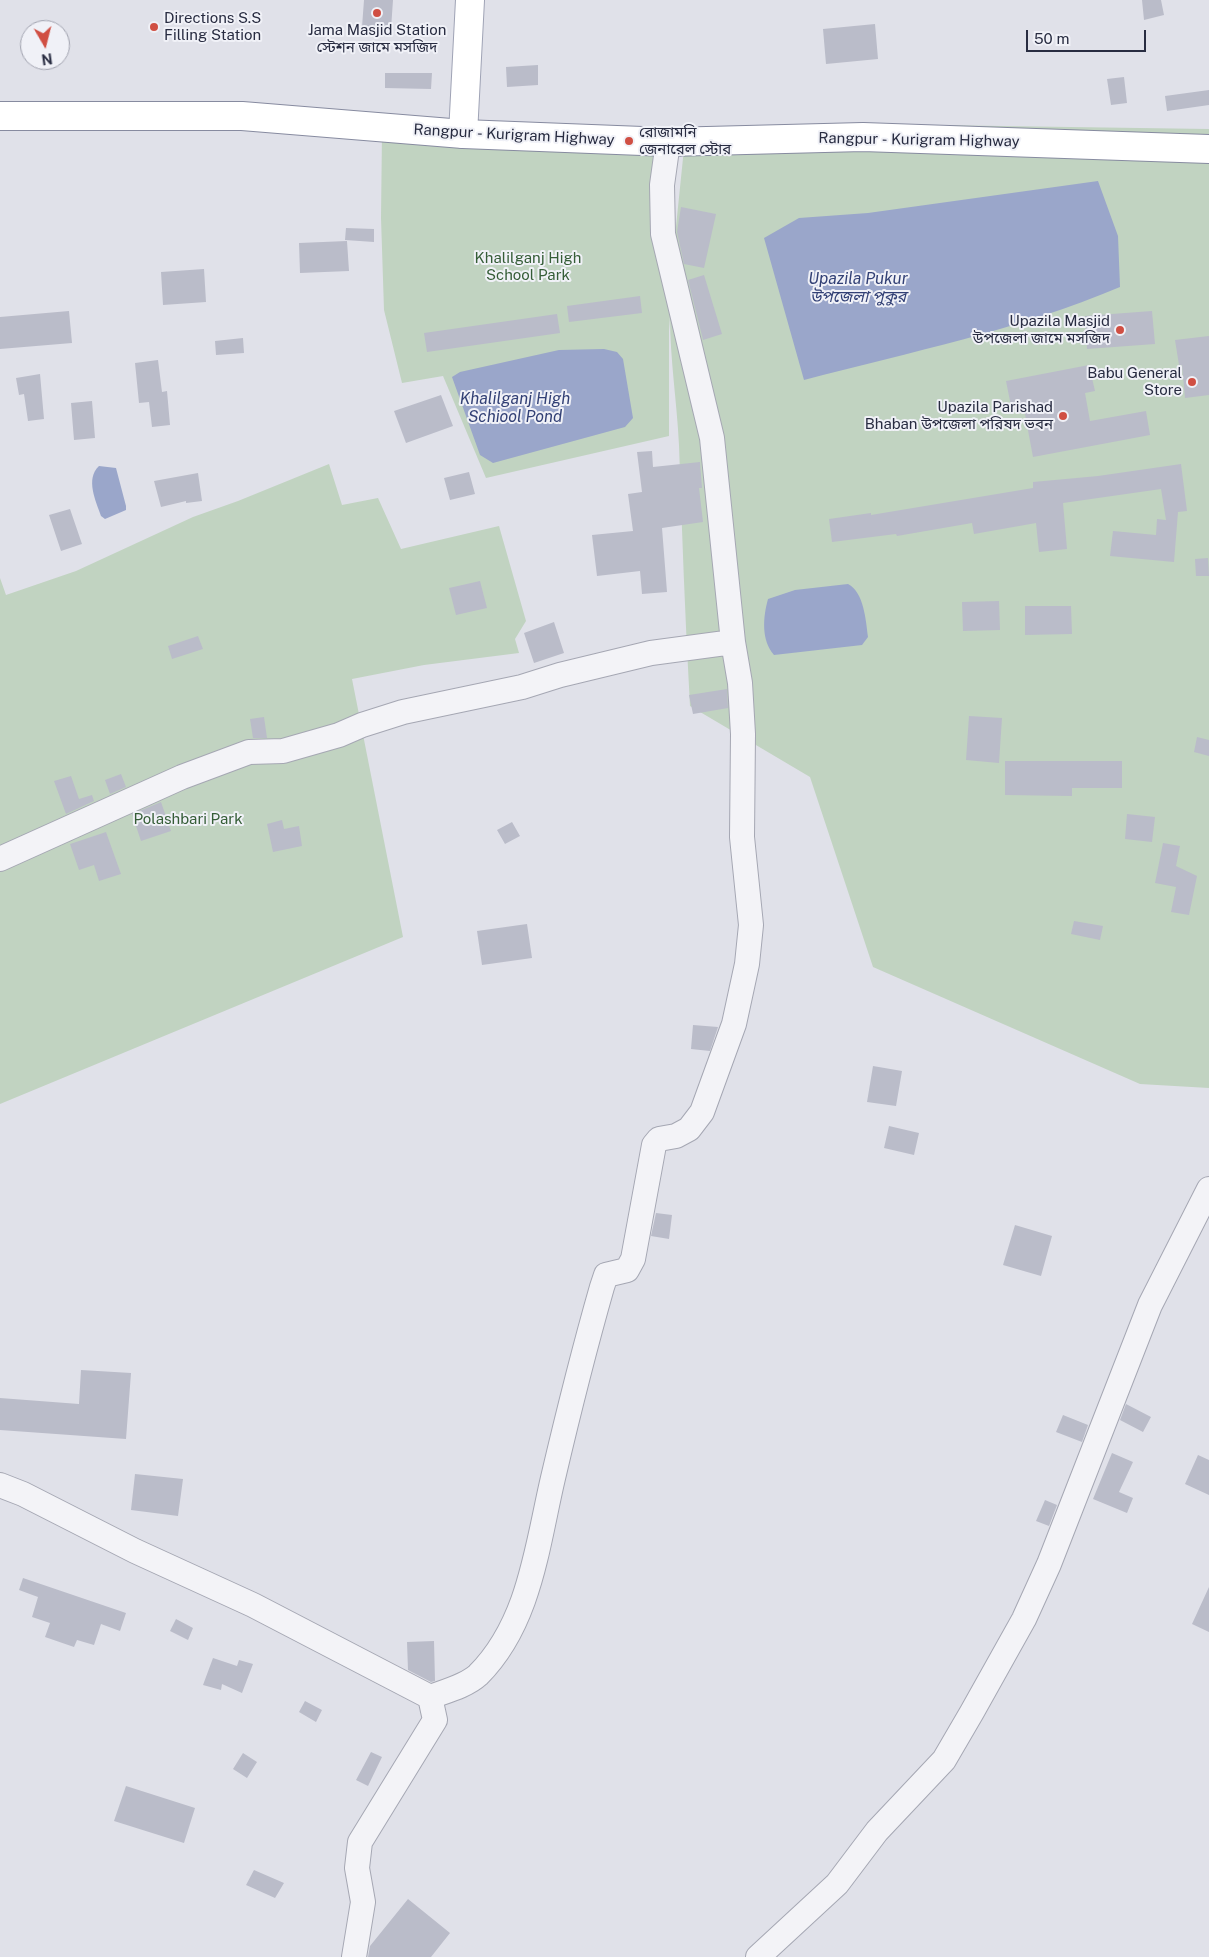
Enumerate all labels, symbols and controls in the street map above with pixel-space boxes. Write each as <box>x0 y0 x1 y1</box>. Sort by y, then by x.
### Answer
marker: Jama Masjid Station স্টেশন জামে মসজিদ <box>371 7 383 19</box>
place label: Directions S.S Filling Station <box>164 9 261 44</box>
north arrow <box>20 20 70 70</box>
scale bar <box>1029 20 1149 52</box>
marker: Directions S.S Filling Station <box>148 21 160 33</box>
place label: Jama Masjid Station স্টেশন জামে মসজিদ <box>308 21 446 56</box>
text: 50 m <box>1034 30 1069 47</box>
text: N <box>40 50 53 68</box>
street label: Rangpur - Kurigram Highway <box>413 121 615 149</box>
place label: রোজামনি জেনারেল স্টোর <box>639 123 731 158</box>
street label: Rangpur - Kurigram Highway <box>818 129 1020 151</box>
marker: রোজামনি জেনারেল স্টোর <box>623 135 635 147</box>
park label: Khalilganj High School Park <box>475 249 581 284</box>
water label: Upazila Pukur উপজেলা পুকুর <box>808 269 908 307</box>
place label: Upazila Masjid উপজেলা জামে মসজিদ <box>973 312 1110 347</box>
marker: Upazila Masjid উপজেলা জামে মসজিদ <box>1114 324 1126 336</box>
place label: Babu General Store <box>1087 364 1182 399</box>
marker: Babu General Store <box>1186 376 1198 388</box>
water label: Khalilganj High Schiool Pond <box>460 389 570 427</box>
place label: Upazila Parishad Bhaban উপজেলা পরিষদ ভবন <box>865 398 1053 433</box>
marker: Upazila Parishad Bhaban উপজেলা পরিষদ ভবন <box>1057 410 1069 422</box>
park label: Polashbari Park <box>133 810 243 828</box>

